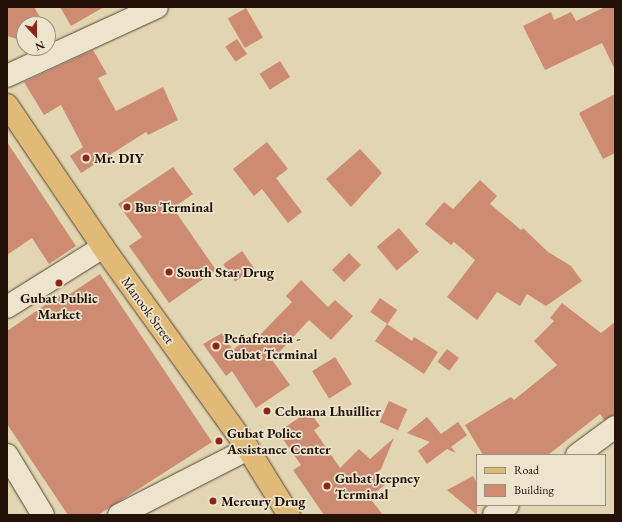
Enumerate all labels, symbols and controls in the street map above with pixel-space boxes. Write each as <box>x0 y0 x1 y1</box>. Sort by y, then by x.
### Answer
north arrow <box>16 16 56 56</box>
text: N <box>33 38 47 54</box>
place label: Mr. DIY <box>94 150 144 166</box>
marker: Mr. DIY <box>81 153 91 163</box>
place label: Bus Terminal <box>135 199 213 215</box>
marker: Bus Terminal <box>122 202 132 212</box>
place label: South Star Drug <box>177 264 274 280</box>
marker: South Star Drug <box>164 267 174 277</box>
street label: Manook Street <box>118 273 178 347</box>
marker: Gubat Public Market <box>54 278 64 288</box>
place label: Gubat Public Market <box>20 290 98 322</box>
place label: Peñafrancia - Gubat Terminal <box>224 330 318 362</box>
marker: Peñafrancia - Gubat Terminal <box>211 341 221 351</box>
place label: Cebuana Lhuillier <box>275 403 381 419</box>
marker: Cebuana Lhuillier <box>262 406 272 416</box>
place label: Gubat Police Assistance Center <box>227 425 331 458</box>
marker: Gubat Police Assistance Center <box>214 436 224 446</box>
legend <box>476 454 606 506</box>
text: Road <box>514 462 539 478</box>
place label: Gubat Jeepney Terminal <box>335 470 420 502</box>
marker: Gubat Jeepney Terminal <box>322 481 332 491</box>
text: Building <box>514 482 554 498</box>
place label: Mercury Drug <box>221 493 306 509</box>
marker: Mercury Drug <box>208 496 218 506</box>

